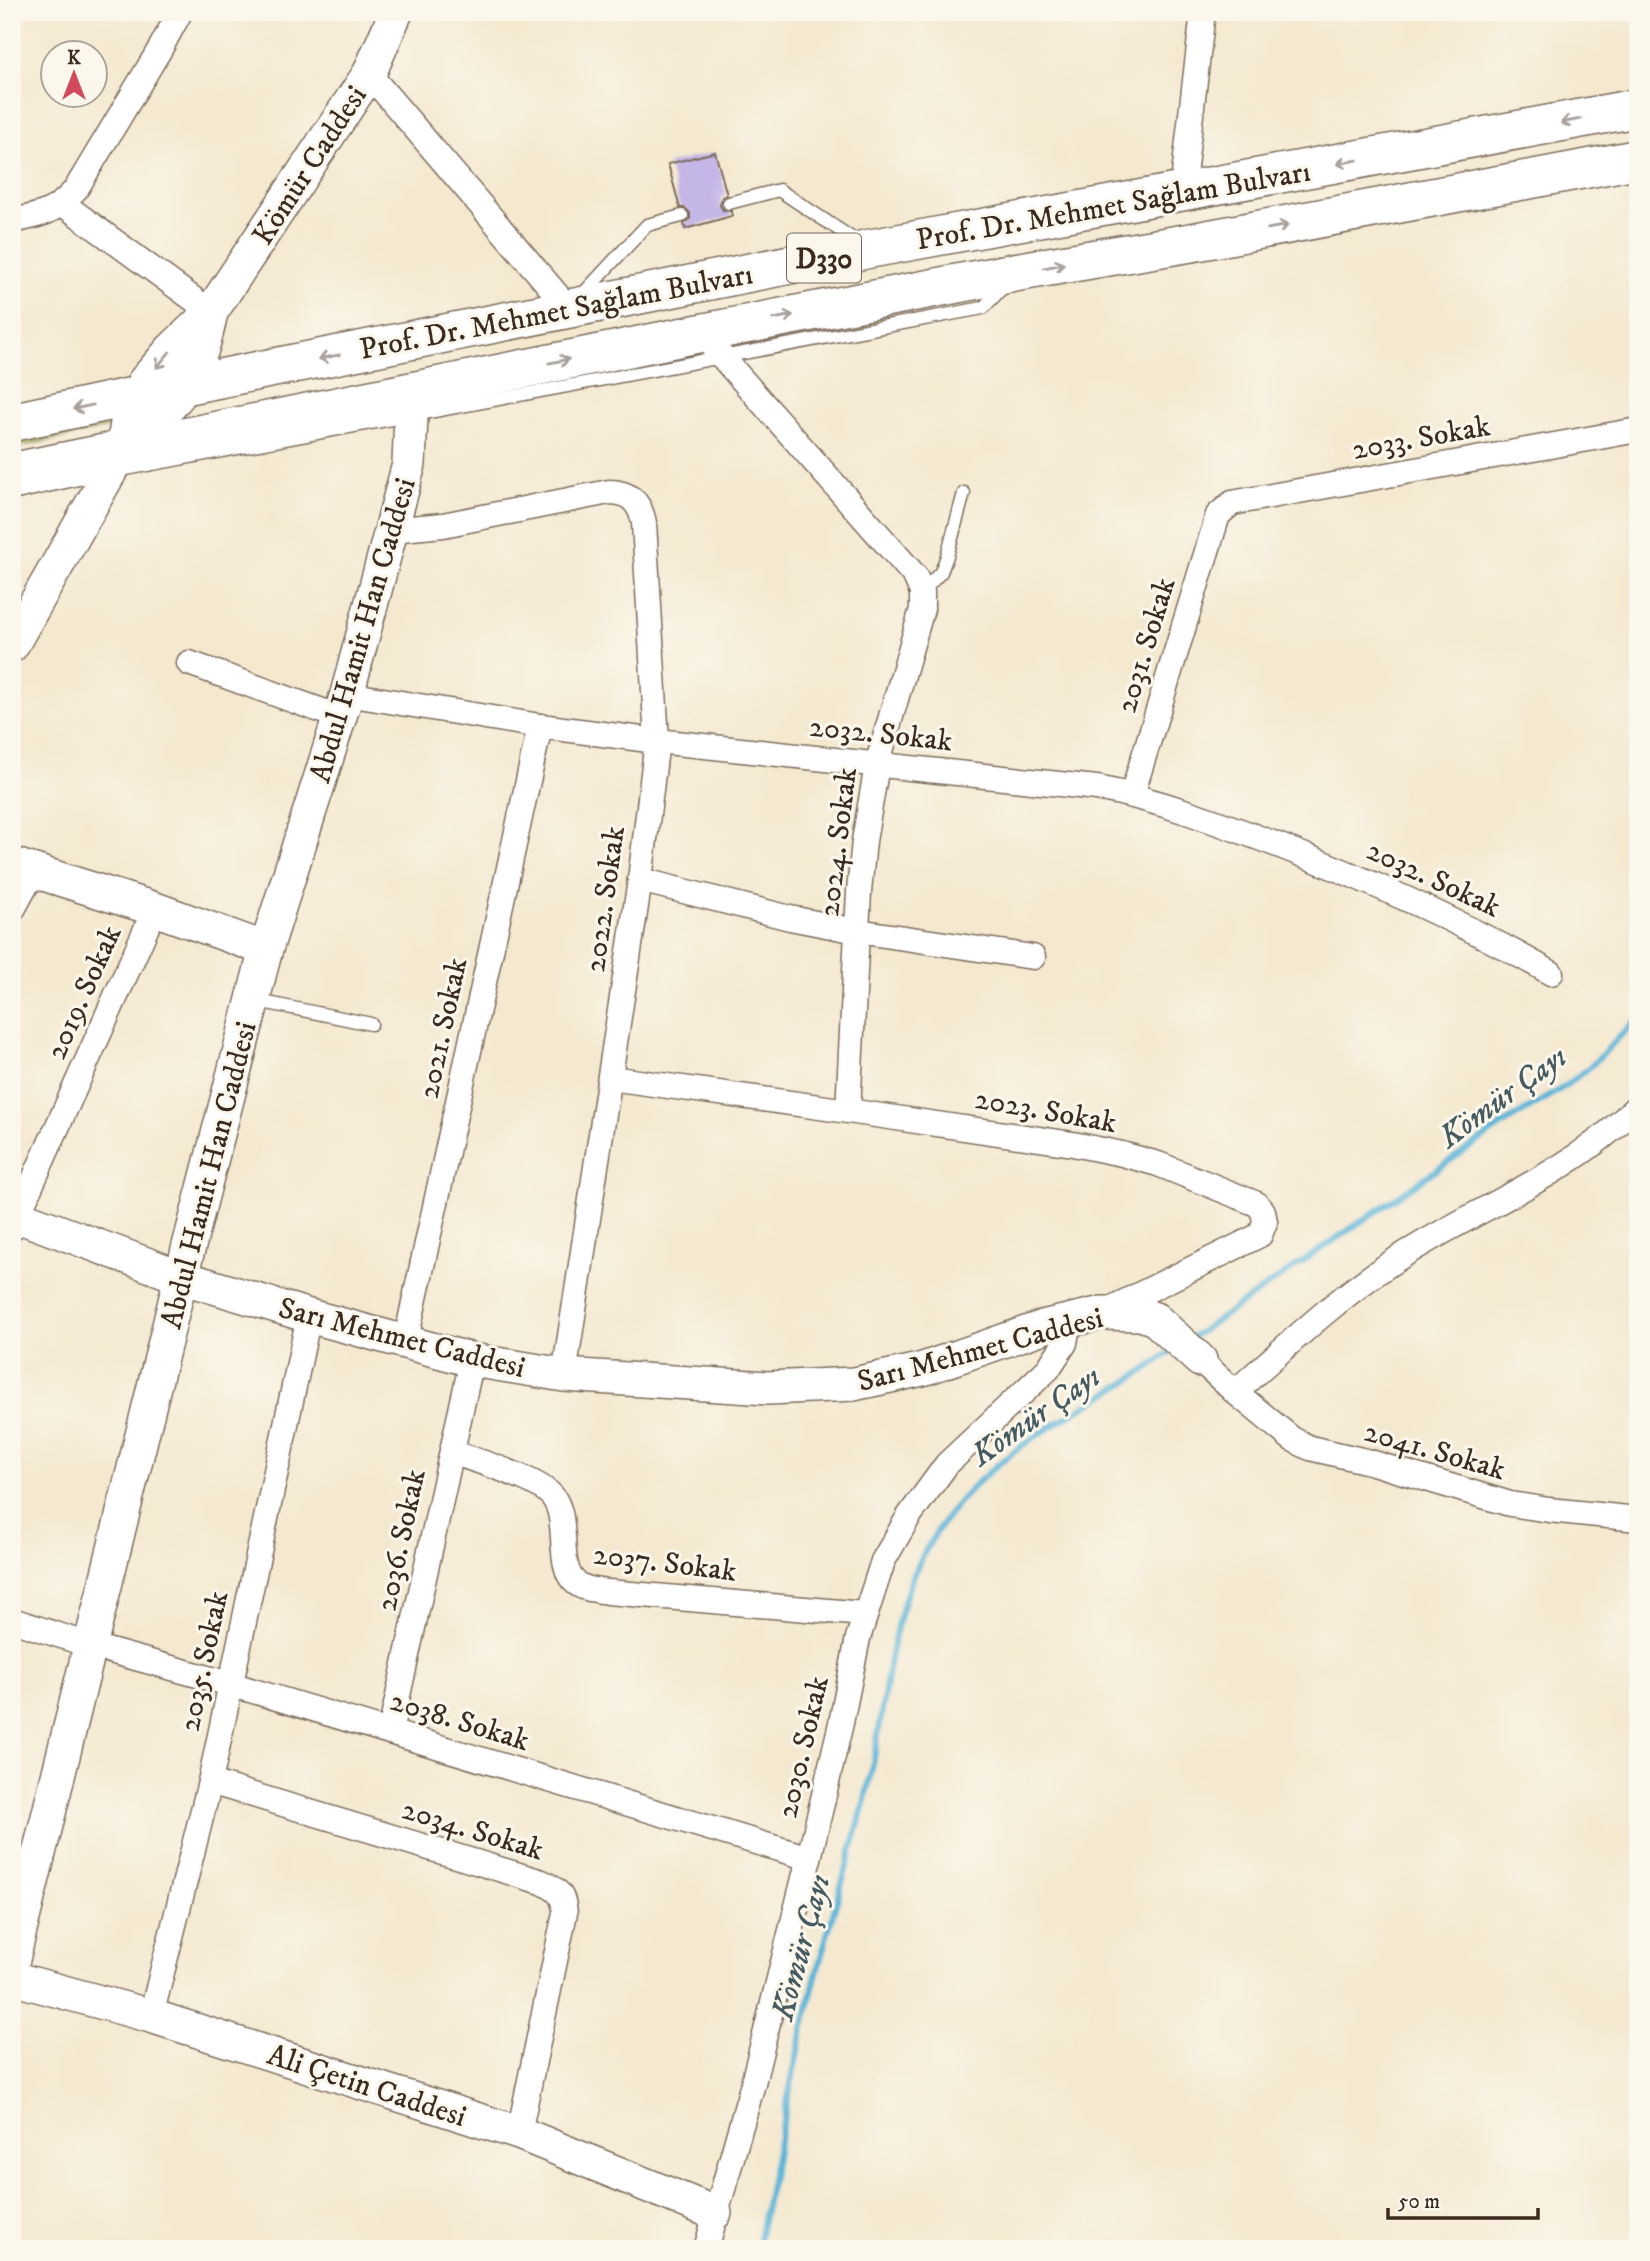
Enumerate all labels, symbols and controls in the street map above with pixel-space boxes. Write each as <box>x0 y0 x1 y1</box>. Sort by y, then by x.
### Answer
north arrow <box>38 38 108 108</box>
text: K <box>67 47 81 70</box>
street label: Kömür Caddesi <box>245 79 376 252</box>
one-way arrow <box>1560 114 1583 128</box>
street label: Prof. Dr. Mehmet Sağlam Bulvarı <box>913 154 1313 259</box>
one-way arrow <box>1336 156 1359 169</box>
one-way arrow <box>1266 220 1289 233</box>
road number: D330 <box>787 233 861 282</box>
street label: Prof. Dr. Mehmet Sağlam Bulvarı <box>357 256 756 369</box>
one-way arrow <box>1042 259 1065 272</box>
one-way arrow <box>771 310 794 323</box>
one-way arrow <box>155 350 171 368</box>
one-way arrow <box>318 350 341 364</box>
one-way arrow <box>547 354 570 368</box>
one-way arrow <box>72 401 95 415</box>
street label: 2033. Sokak <box>1349 408 1493 469</box>
street label: Abdul Hamit Han Caddesi <box>302 474 425 787</box>
street label: 2031. Sokak <box>1108 573 1185 717</box>
street label: 2032. Sokak <box>808 709 954 760</box>
street label: 2024. Sokak <box>811 765 866 919</box>
street label: 2022. Sokak <box>577 824 634 975</box>
street label: 2032. Sokak <box>1361 832 1506 927</box>
street label: 2019. Sokak <box>38 920 130 1065</box>
street label: 2021. Sokak <box>411 954 476 1102</box>
street label: Abdul Hamit Han Caddesi <box>153 1018 266 1333</box>
water label: Kömür Çayı <box>1430 1038 1575 1158</box>
street label: 2023. Sokak <box>972 1081 1120 1142</box>
street label: Sarı Mehmet Caddesi <box>275 1290 529 1387</box>
street label: Sarı Mehmet Caddesi <box>854 1300 1107 1401</box>
water label: Kömür Çayı <box>963 1358 1109 1476</box>
street label: 2041. Sokak <box>1360 1414 1510 1489</box>
street label: 2036. Sokak <box>368 1466 435 1615</box>
street label: 2037. Sokak <box>591 1536 739 1591</box>
street label: 2035. Sokak <box>172 1588 237 1735</box>
street label: 2030. Sokak <box>769 1673 838 1822</box>
street label: 2038. Sokak <box>386 1683 534 1760</box>
street label: 2034. Sokak <box>397 1791 548 1870</box>
water label: Kömür Çayı <box>763 1870 841 2026</box>
street label: Ali Çetin Caddesi <box>262 2037 471 2136</box>
scale bar <box>1388 2177 1538 2221</box>
text: 50 m <box>1398 2189 1440 2215</box>

